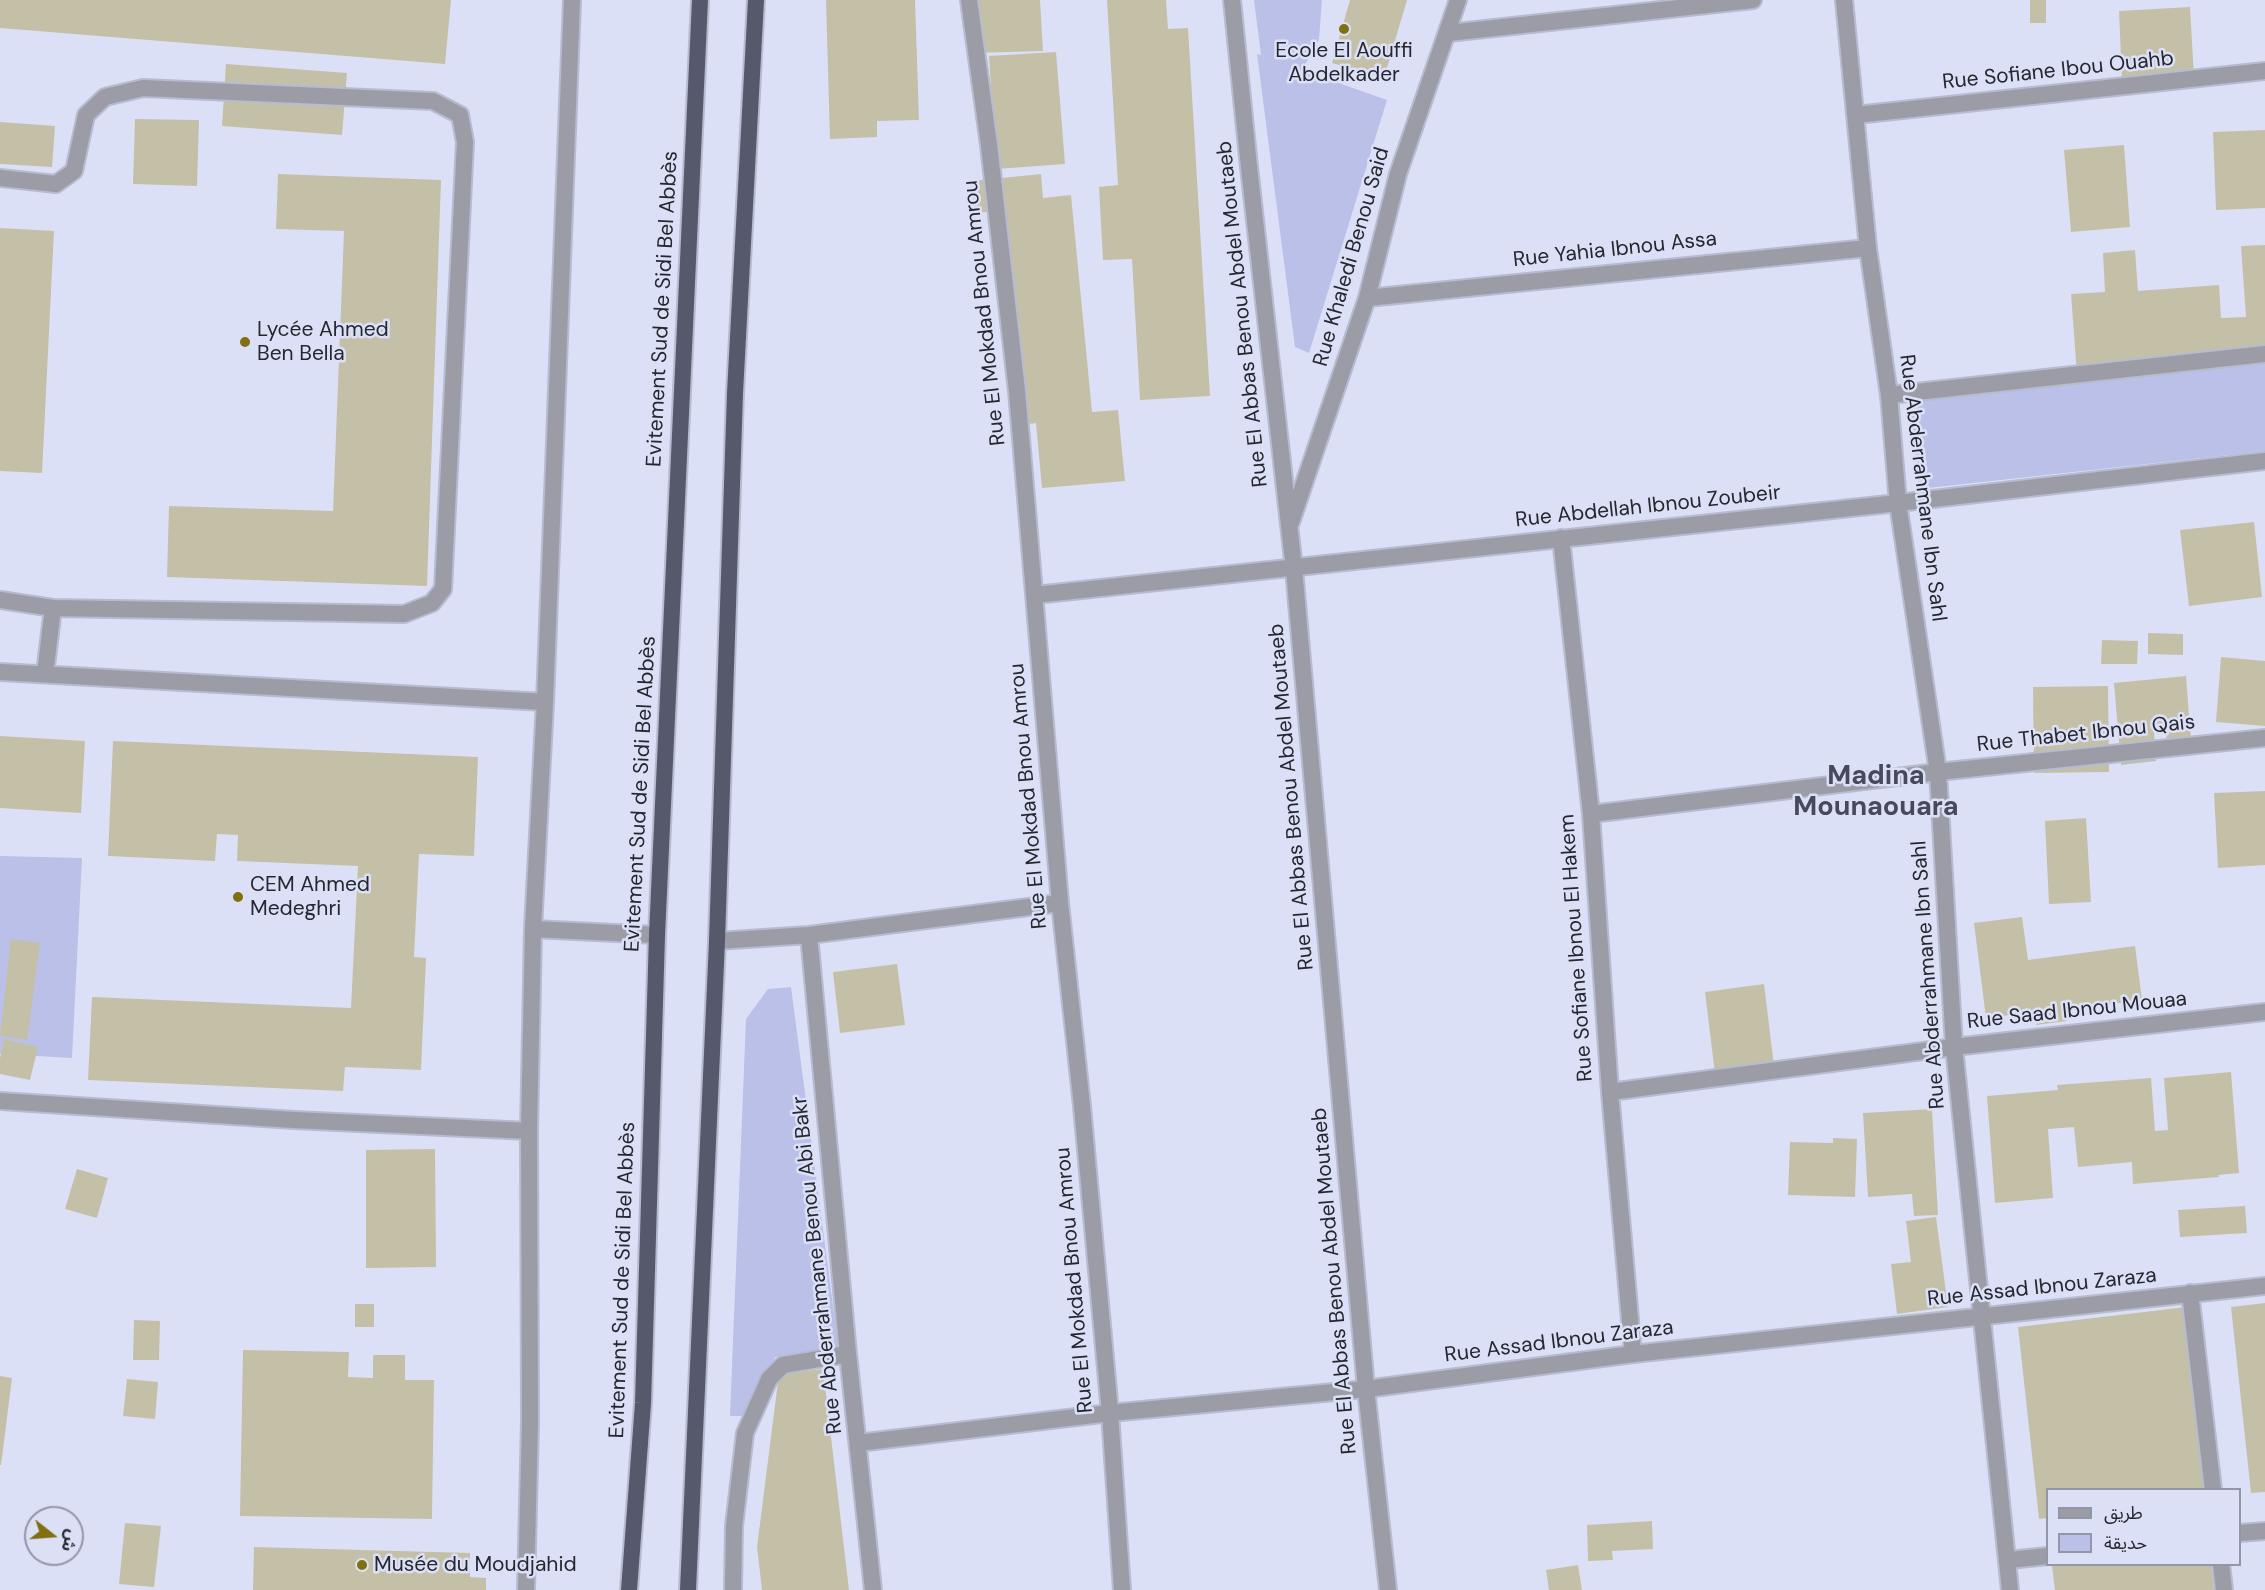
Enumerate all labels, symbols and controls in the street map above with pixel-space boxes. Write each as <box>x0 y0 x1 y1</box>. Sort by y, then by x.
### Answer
marker: Ecole El Aouffi Abdelkader <box>1337 22 1351 36</box>
place label: Ecole El Aouffi Abdelkader <box>1275 38 1413 88</box>
street label: Rue Sofiane Ibou Ouahb <box>1941 46 2175 96</box>
street label: Rue El Abbas Benou Abdel Moutaeb <box>1212 140 1274 488</box>
street label: Rue Khaledi Benou Said <box>1309 145 1395 369</box>
street label: Evitement Sud de Sidi Bel Abbès <box>642 150 684 468</box>
street label: Rue El Mokdad Bnou Amrou <box>959 179 1011 447</box>
street label: Rue Yahia Ibnou Assa <box>1512 227 1718 273</box>
place label: Lycée Ahmed Ben Bella <box>257 317 389 367</box>
marker: Lycée Ahmed Ben Bella <box>238 335 252 349</box>
street label: Rue Abderrahmane Ibn Sahl <box>1893 353 1951 623</box>
street label: Rue Abdellah Ibnou Zoubeir <box>1514 481 1782 533</box>
street label: Rue El Abbas Benou Abdel Moutaeb <box>1264 623 1320 971</box>
street label: Evitement Sud de Sidi Bel Abbès <box>620 635 662 953</box>
street label: Rue El Mokdad Bnou Amrou <box>1005 662 1053 930</box>
street label: Rue Thabet Ibnou Qais <box>1976 710 2196 758</box>
district label: Madina Mounaouara <box>1793 761 1959 824</box>
street label: Rue Sofiane Ibnou El Hakem <box>1555 813 1599 1083</box>
street label: Rue Abderrahmane Ibn Sahl <box>1907 840 1951 1110</box>
place label: CEM Ahmed Medeghri <box>250 872 370 922</box>
marker: CEM Ahmed Medeghri <box>231 890 245 904</box>
street label: Rue Saad Ibnou Mouaa <box>1966 987 2188 1035</box>
street label: Rue Abderrahmane Benou Abi Bakr <box>788 1095 848 1435</box>
street label: Rue El Abbas Benou Abdel Moutaeb <box>1307 1107 1363 1455</box>
street label: Evitement Sud de Sidi Bel Abbès <box>605 1121 641 1439</box>
street label: Rue El Mokdad Bnou Amrou <box>1051 1146 1099 1414</box>
street label: Rue Assad Ibnou Zaraza <box>1926 1263 2158 1313</box>
street label: Rue Assad Ibnou Zaraza <box>1443 1315 1675 1369</box>
legend <box>2046 1488 2241 1566</box>
text: طريق <box>2104 1501 2143 1525</box>
north arrow <box>24 1506 84 1566</box>
text: ش <box>57 1527 83 1554</box>
text: حديقة <box>2104 1531 2147 1555</box>
place label: Musée du Moudjahid <box>374 1552 577 1578</box>
marker: Musée du Moudjahid <box>355 1558 369 1572</box>

